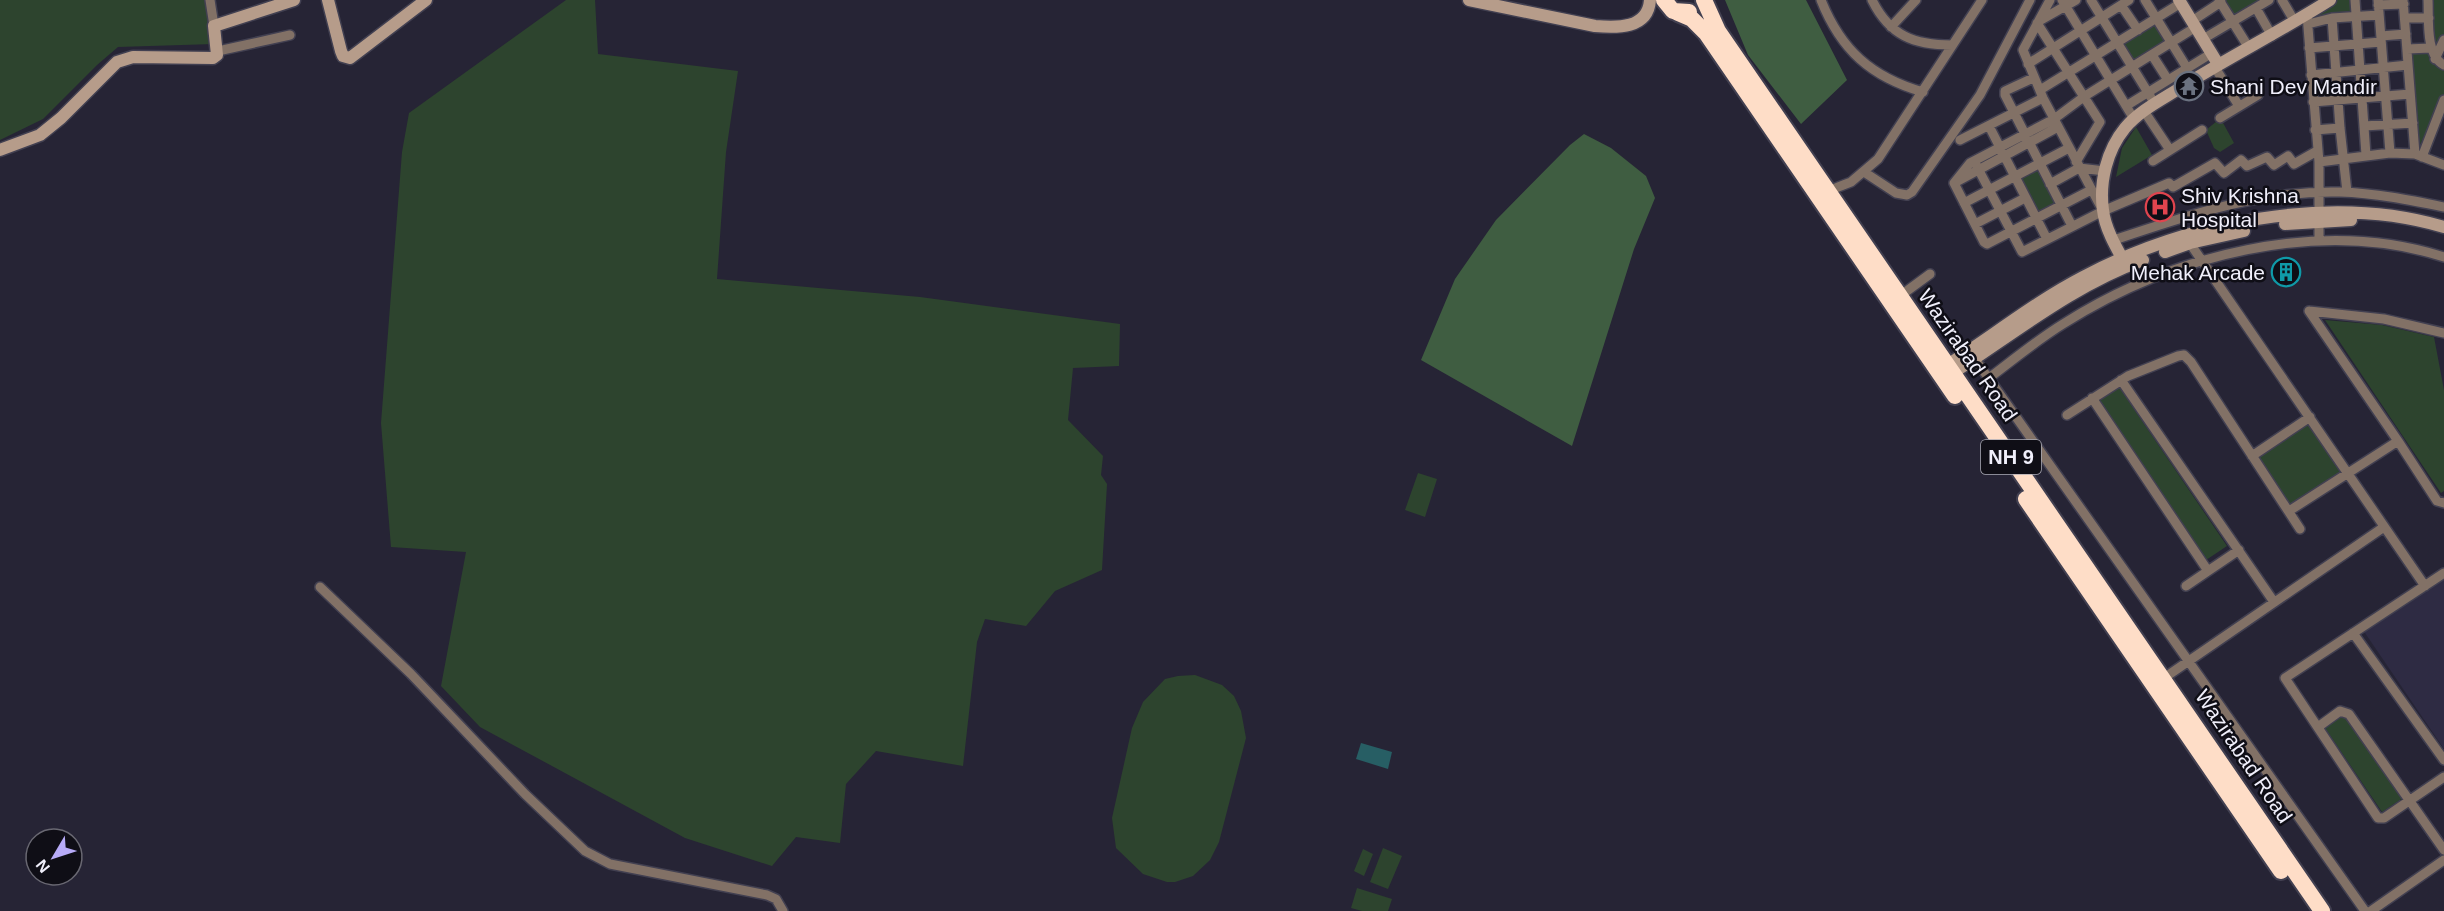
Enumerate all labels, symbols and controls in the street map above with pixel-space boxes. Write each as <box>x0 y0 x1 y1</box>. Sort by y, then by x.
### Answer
temple icon: Shani Dev Mandir <box>2173 70 2205 102</box>
place label: Shani Dev Mandir <box>2210 75 2377 98</box>
place label: Shiv Krishna Hospital <box>2181 184 2299 231</box>
hospital icon: Shiv Krishna Hospital <box>2144 191 2176 223</box>
building icon: Mehak Arcade <box>2270 256 2302 288</box>
place label: Mehak Arcade <box>2131 261 2265 284</box>
street label: Wazirabad Road <box>1914 285 2022 425</box>
road number: NH 9 <box>1981 440 2041 474</box>
street label: Wazirabad Road <box>2191 685 2297 827</box>
north arrow <box>24 827 84 887</box>
text: N <box>32 856 53 876</box>

